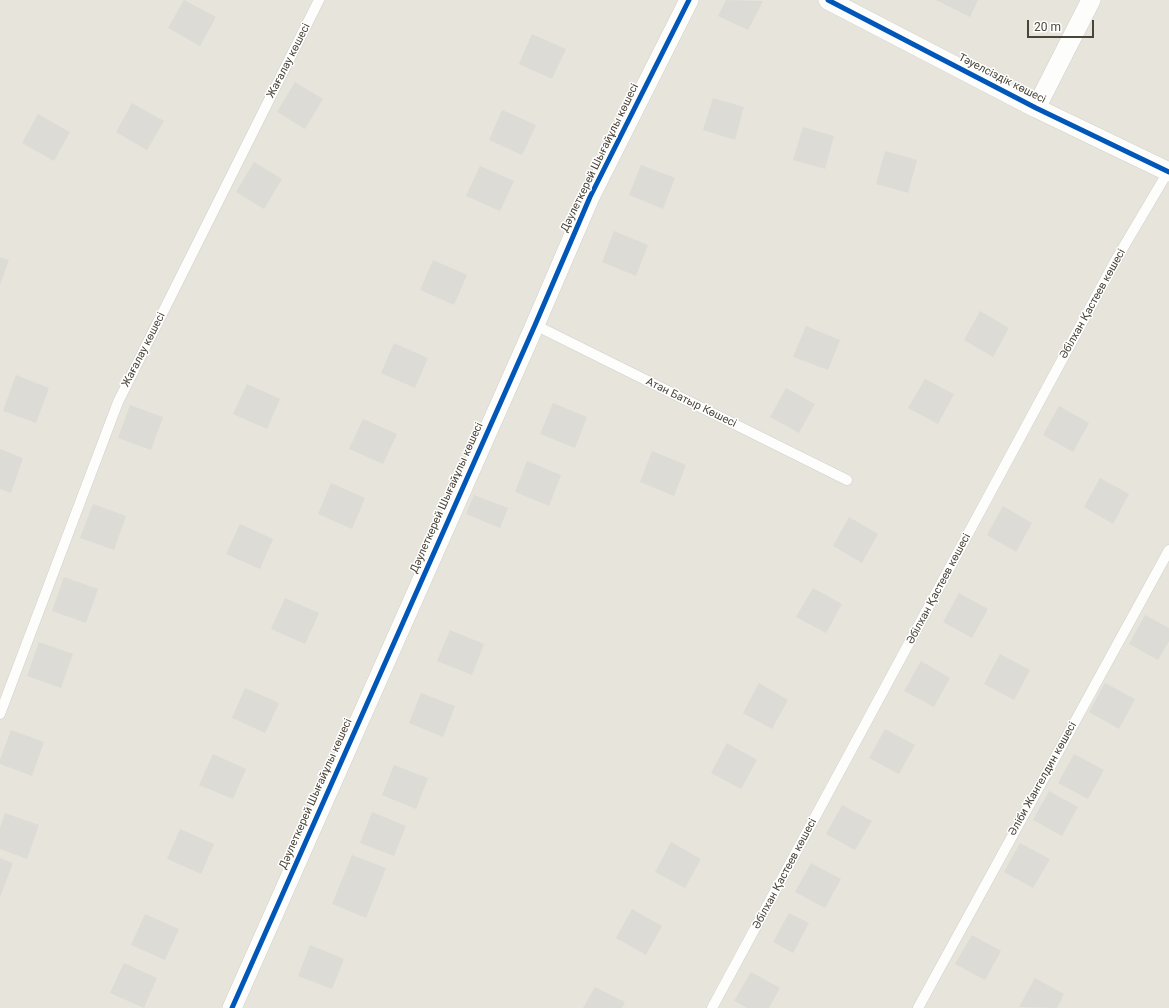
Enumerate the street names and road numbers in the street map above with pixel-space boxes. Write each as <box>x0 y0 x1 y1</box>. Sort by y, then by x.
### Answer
street label: Жағалау көшесі <box>264 21 314 101</box>
street label: Тәуелсіздік көшесі <box>956 51 1048 107</box>
street label: Дәулеткерей Шығайұлы көшесі <box>558 82 642 234</box>
street label: Әбілхан Қастеев көшесі <box>1057 247 1129 361</box>
street label: Жағалау көшесі <box>119 310 169 390</box>
street label: Атан Батыр Көшесі <box>644 375 738 431</box>
street label: Дәулеткерей Шығайұлы көшесі <box>408 421 486 575</box>
street label: Әбілхан Қастеев көшесі <box>904 531 974 647</box>
street label: Дәулеткерей Шығайұлы көшесі <box>277 717 355 871</box>
street label: Әліби Жангелдин көшесі <box>1006 720 1080 838</box>
street label: Әбілхан Қастеев көшесі <box>750 816 820 932</box>

